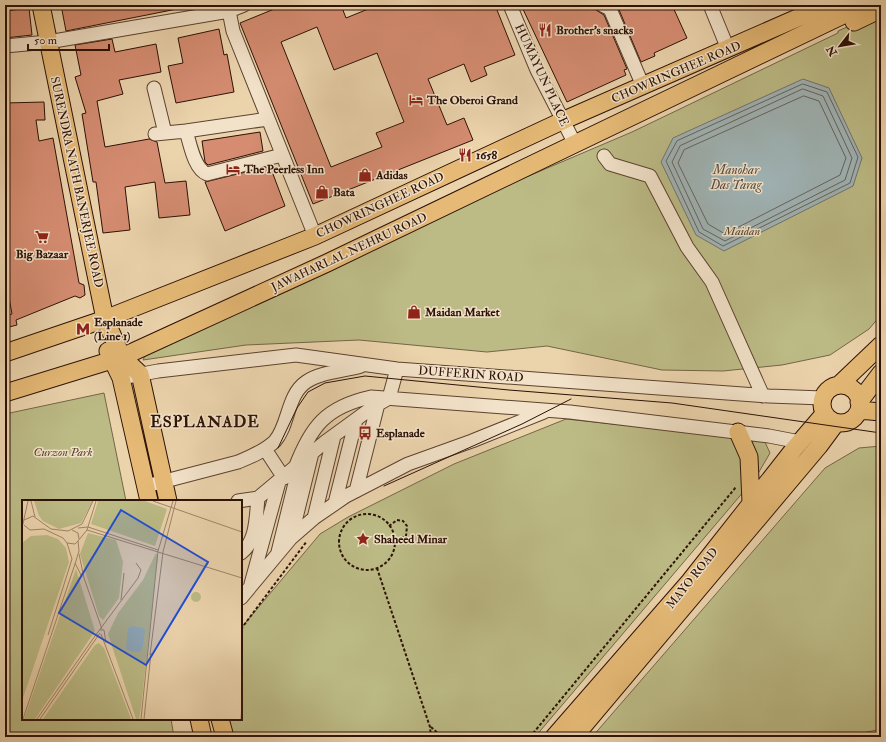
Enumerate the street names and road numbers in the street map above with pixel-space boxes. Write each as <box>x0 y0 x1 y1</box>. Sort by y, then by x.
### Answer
street label: HUMAYUN PLACE <box>511 22 572 129</box>
street label: CHOWRINGHEE ROAD <box>609 38 743 107</box>
street label: SURENDRA NATH BANERJEE ROAD <box>47 75 106 289</box>
street label: CHOWRINGHEE ROAD <box>314 169 447 242</box>
street label: JAWAHARLAL NEHRU ROAD <box>268 210 430 296</box>
street label: DUFFERIN ROAD <box>418 363 524 386</box>
street label: MAYO ROAD <box>663 545 722 612</box>

